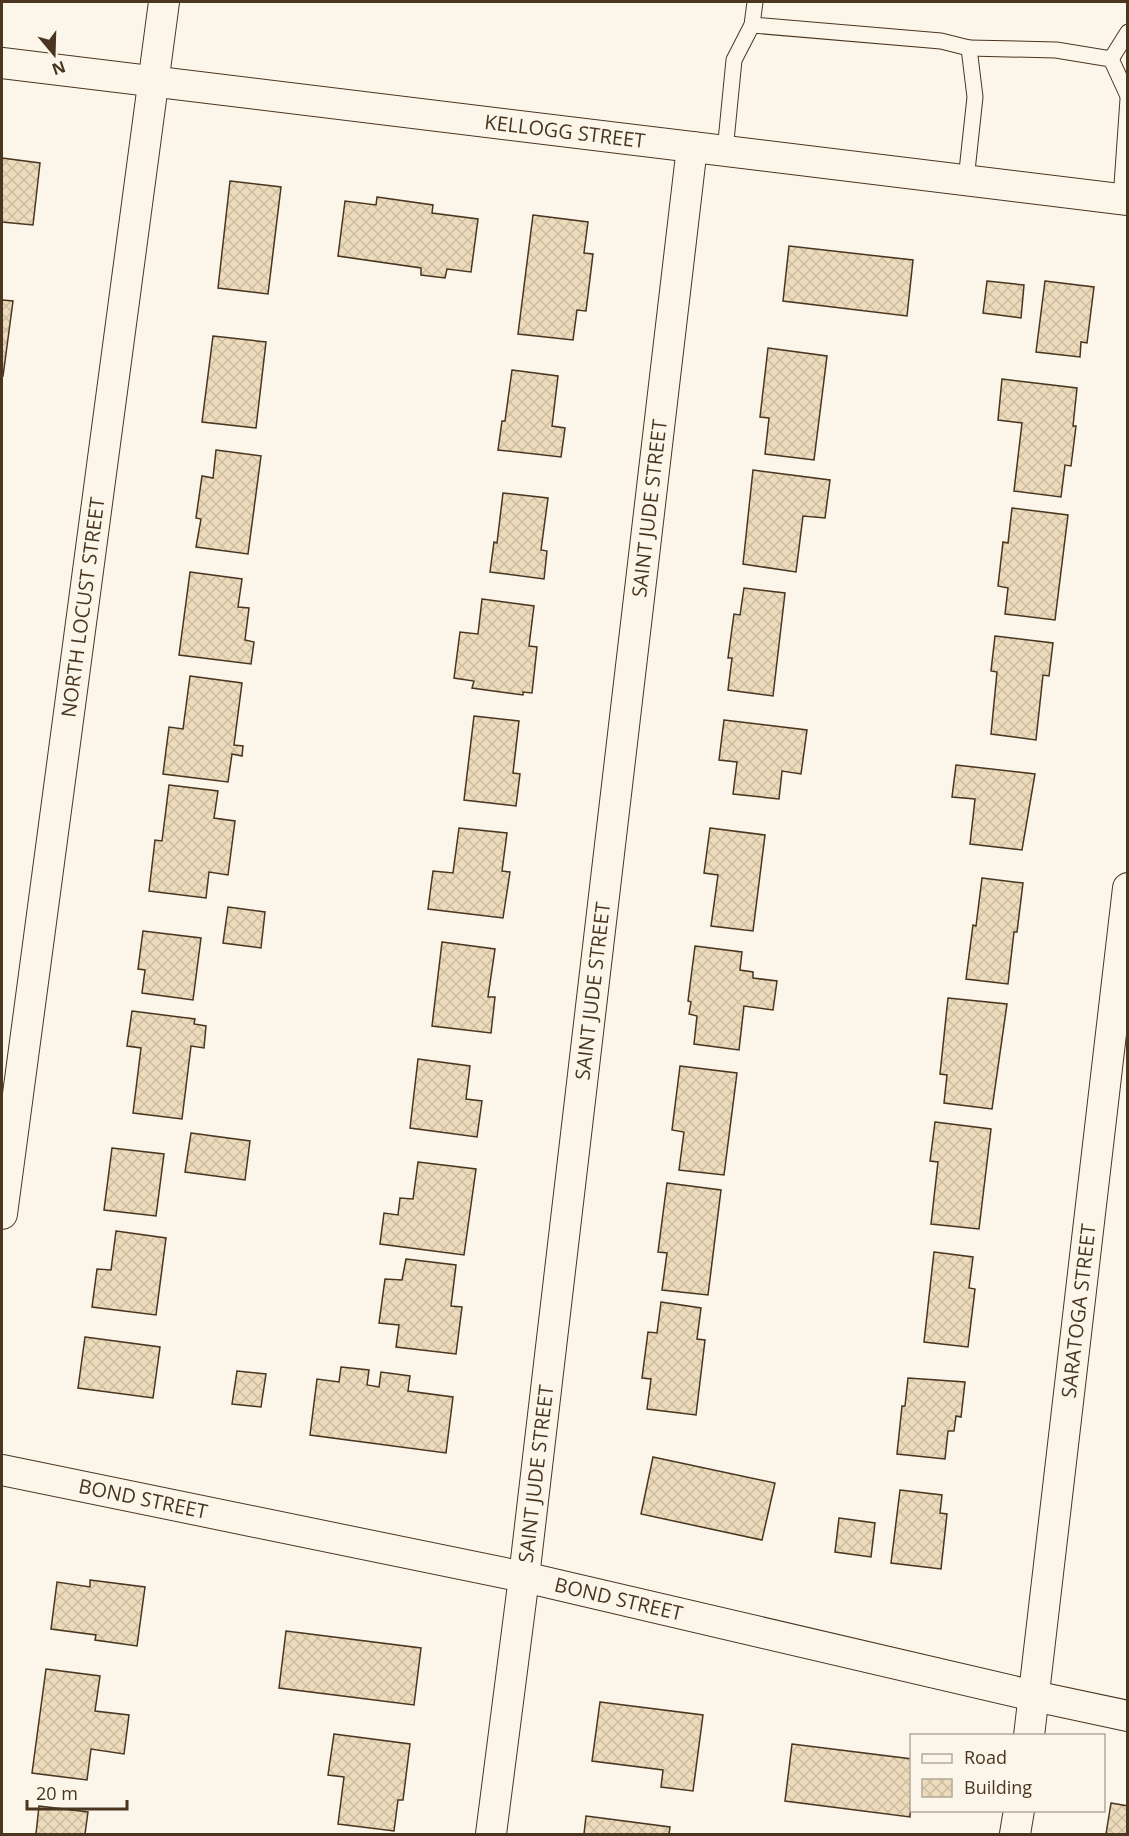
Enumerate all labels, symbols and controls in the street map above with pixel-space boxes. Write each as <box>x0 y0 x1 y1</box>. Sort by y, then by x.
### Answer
north arrow <box>24 24 84 84</box>
text: N <box>49 56 69 81</box>
street label: KELLOGG STREET <box>483 108 647 154</box>
street label: SAINT JUDE STREET <box>625 418 673 599</box>
street label: NORTH LOCUST STREET <box>55 496 111 719</box>
street label: SAINT JUDE STREET <box>568 901 616 1081</box>
street label: SARATOGA STREET <box>1055 1222 1102 1399</box>
street label: SAINT JUDE STREET <box>512 1383 559 1564</box>
street label: BOND STREET <box>76 1472 210 1525</box>
street label: BOND STREET <box>552 1571 686 1627</box>
legend <box>910 1734 1105 1812</box>
text: Road <box>964 1745 1007 1769</box>
scale bar <box>27 1773 128 1811</box>
text: Building <box>964 1775 1032 1799</box>
text: 20 m <box>36 1781 78 1805</box>

